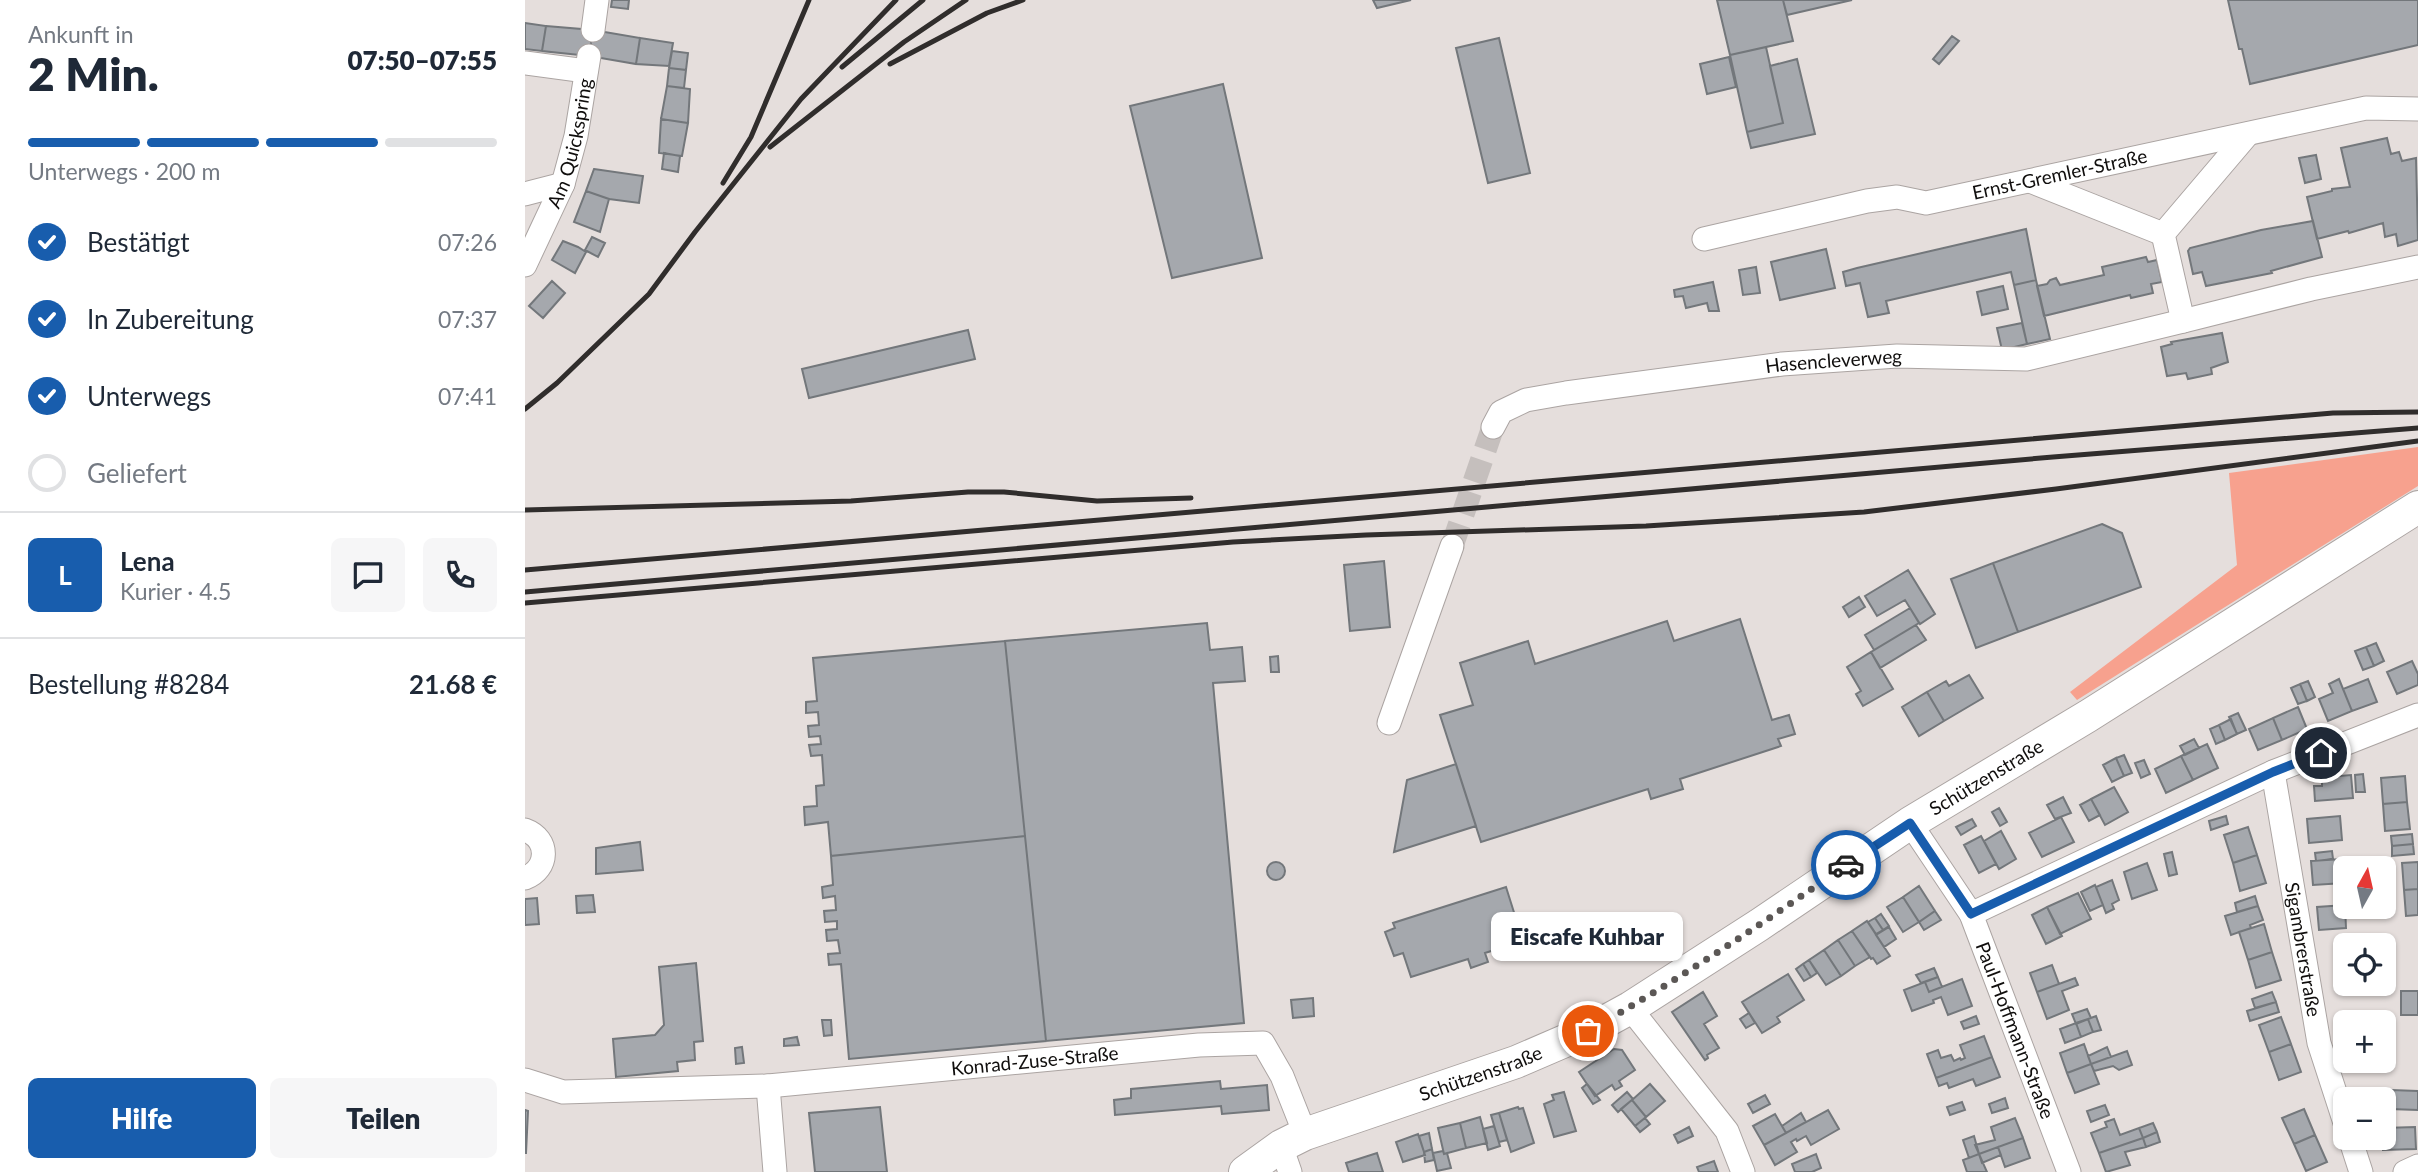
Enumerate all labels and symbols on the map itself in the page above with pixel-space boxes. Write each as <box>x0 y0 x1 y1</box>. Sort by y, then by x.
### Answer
street label: Am Quickspring <box>541 76 596 211</box>
street label: Ernst-Gremler-Straße <box>1970 144 2149 204</box>
street label: Hasencleverweg <box>1764 344 1902 377</box>
pin <box>2291 723 2351 783</box>
street label: Schützenstraße <box>1925 734 2047 820</box>
courier <box>1811 830 1881 900</box>
north arrow <box>2333 856 2396 919</box>
street label: Sigambrerstraße <box>2281 880 2326 1018</box>
callout: Eiscafe Kuhbar <box>1492 912 1684 961</box>
street label: Paul-Hoffmann-Straße <box>1972 938 2060 1122</box>
pin <box>1558 1001 1618 1061</box>
street label: Schützenstraße <box>1416 1040 1545 1105</box>
street label: Konrad-Zuse-Straße <box>950 1041 1119 1080</box>

